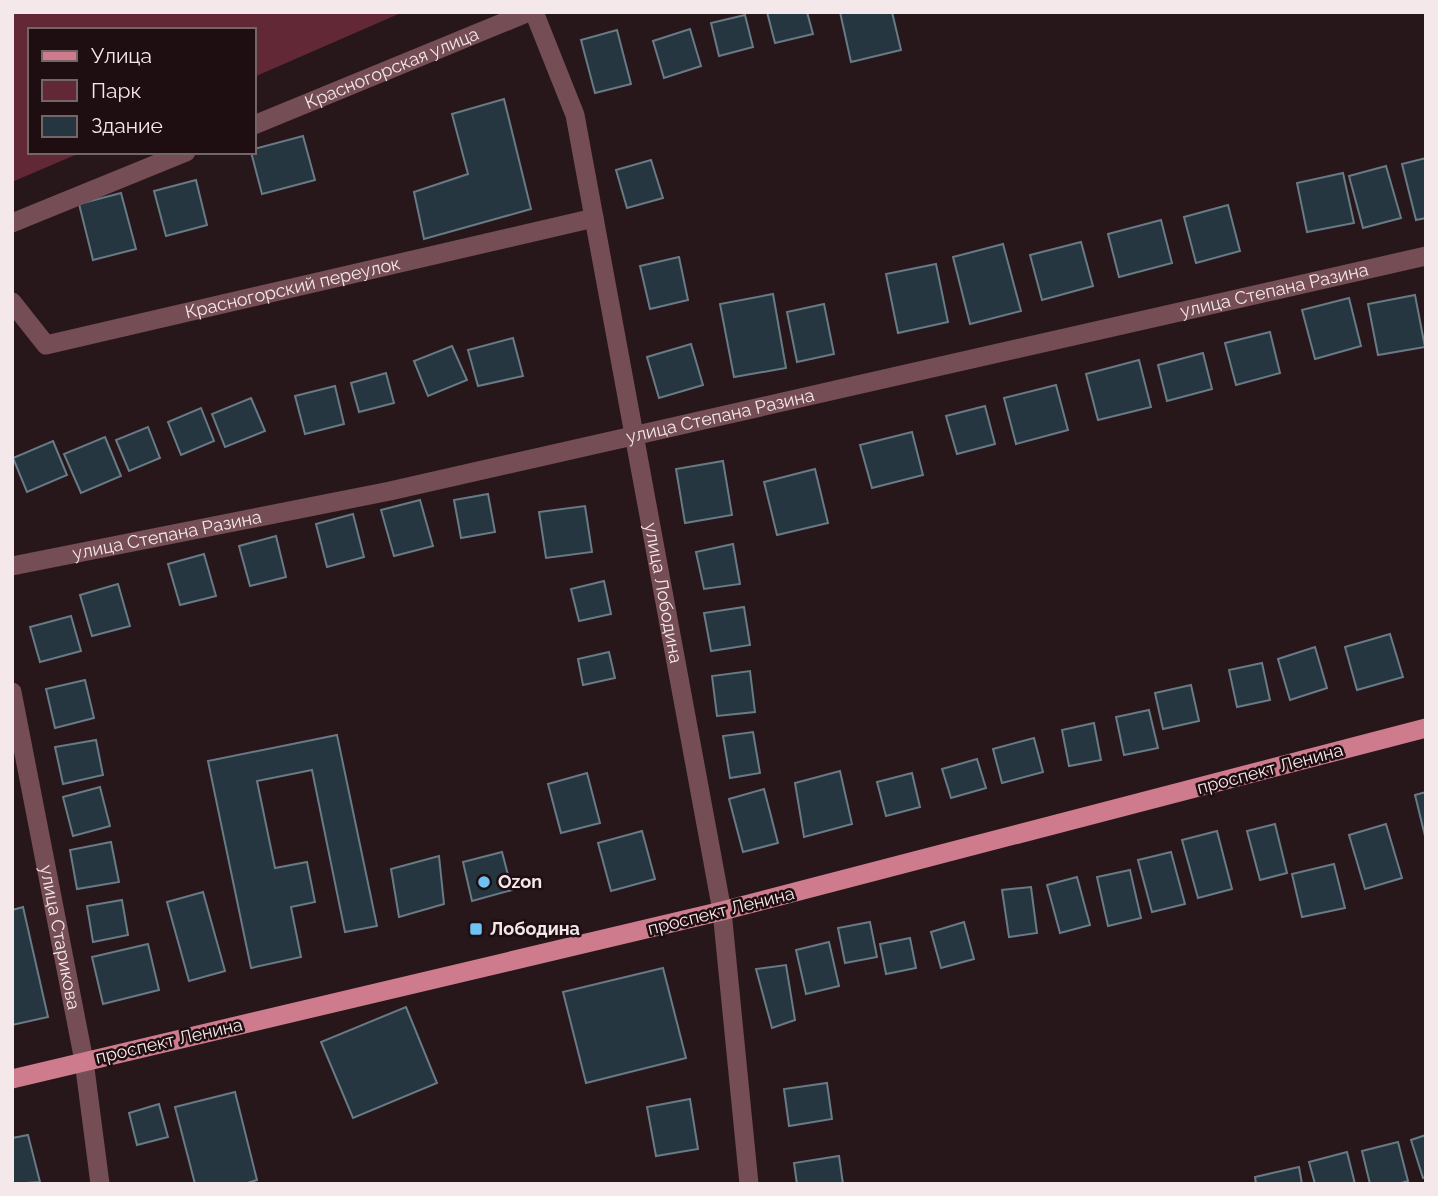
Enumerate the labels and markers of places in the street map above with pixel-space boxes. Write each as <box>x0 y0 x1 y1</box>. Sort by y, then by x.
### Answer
place label: Ozon <box>498 871 542 892</box>
marker: Ozon <box>476 874 492 890</box>
place label: Лободина <box>490 918 580 939</box>
marker: Лободина <box>468 921 484 937</box>

